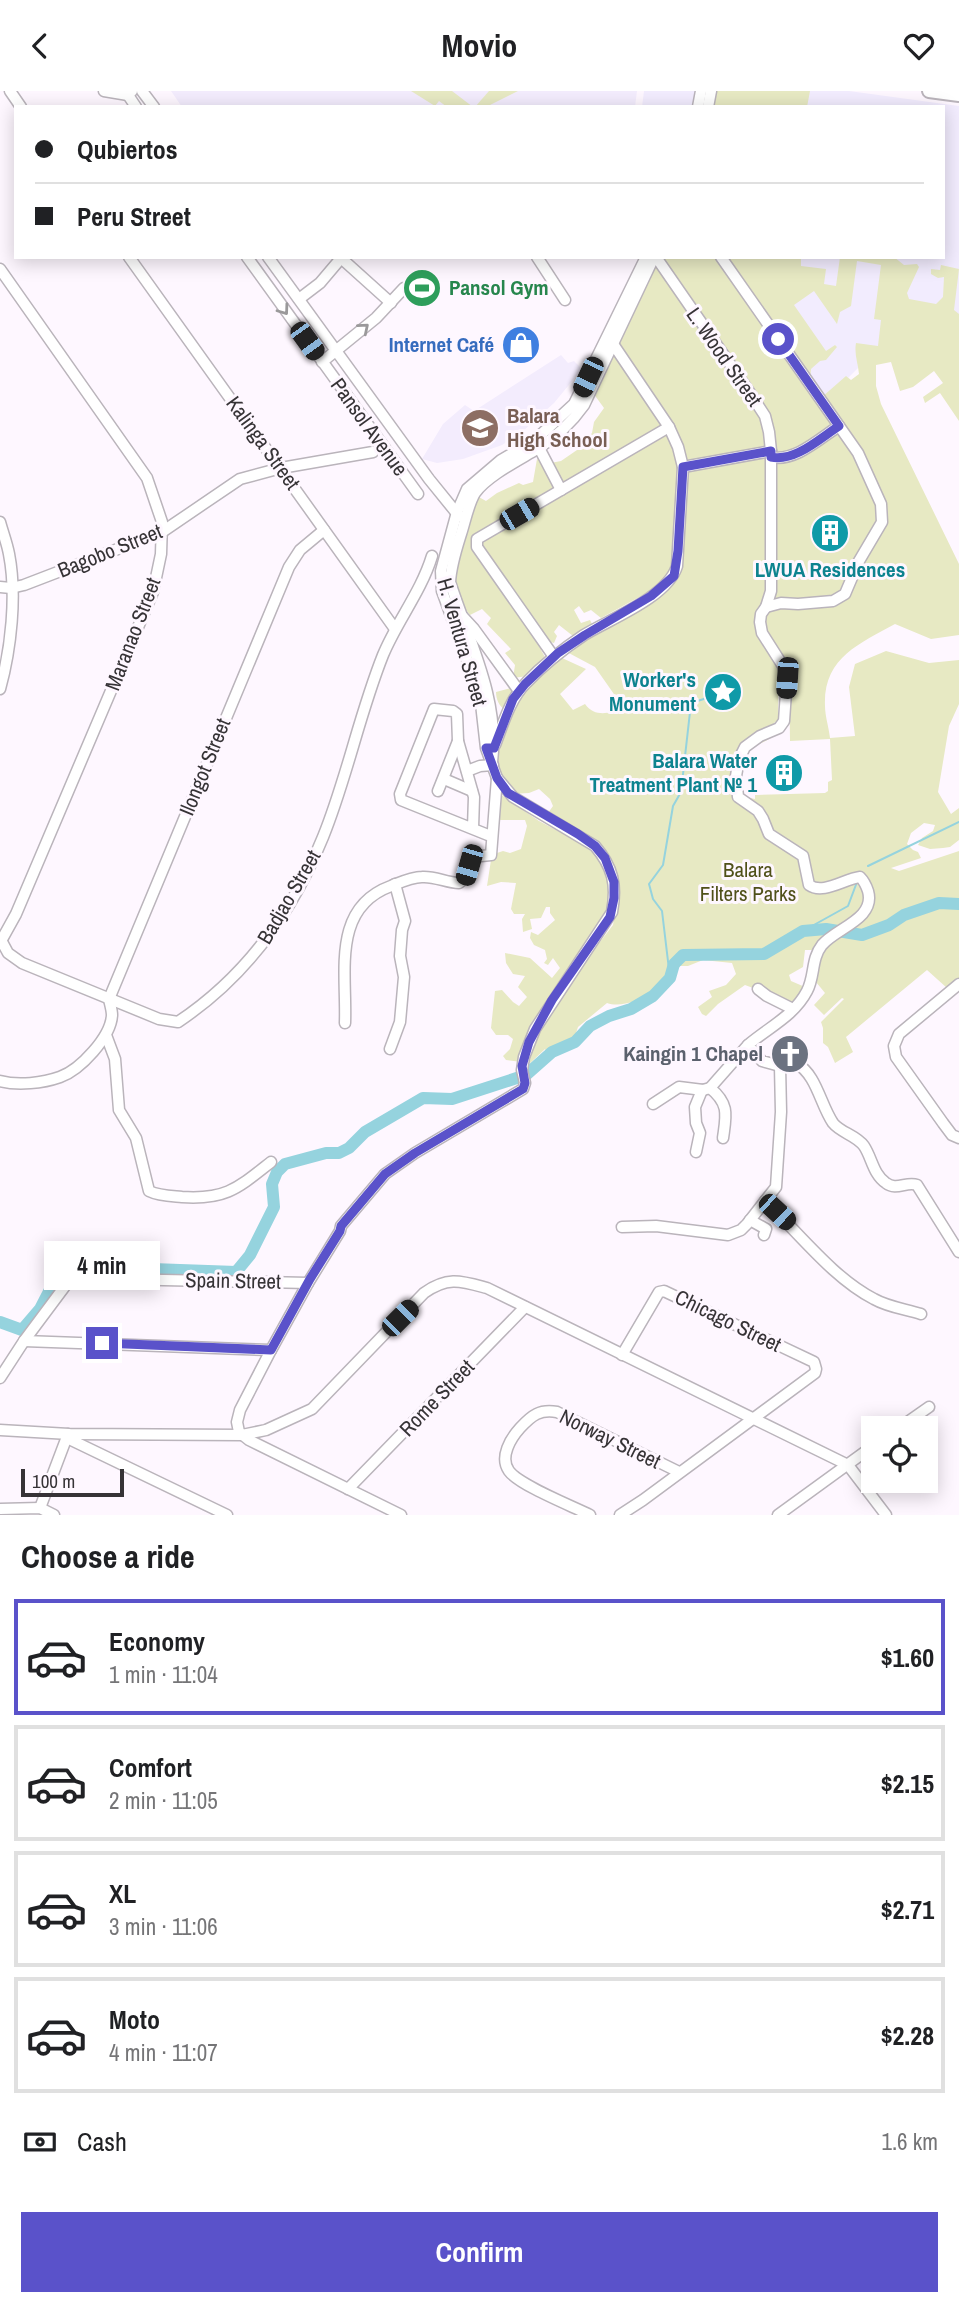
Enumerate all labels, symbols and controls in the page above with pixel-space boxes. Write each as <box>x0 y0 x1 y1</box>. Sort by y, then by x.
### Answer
text: Movio <box>442 24 517 67</box>
icon: back <box>21 27 59 65</box>
icon: heart <box>900 27 938 65</box>
text: Qubiertos <box>77 132 178 167</box>
text: Peru Street <box>77 199 191 234</box>
sports icon: Pansol Gym <box>401 267 443 309</box>
place label: Pansol Gym <box>449 273 549 302</box>
street label: L. Wood Street <box>680 301 769 412</box>
one-way arrow <box>276 302 289 315</box>
car <box>287 318 328 364</box>
route start <box>762 323 794 355</box>
one-way arrow <box>356 324 369 336</box>
shop icon: Internet Café <box>500 324 542 366</box>
place label: Internet Café <box>389 330 494 359</box>
car <box>570 354 607 400</box>
street label: Pansol Avenue <box>324 372 415 482</box>
street label: Kalinga Street <box>220 390 307 496</box>
place label: Balara High School <box>507 401 607 454</box>
school or university icon: Balara High School <box>459 407 501 449</box>
car <box>496 494 543 534</box>
building icon: LWUA Residences <box>809 512 851 554</box>
street label: Bagobo Street <box>53 516 166 585</box>
place label: LWUA Residences <box>755 555 905 584</box>
street label: Maranao Street <box>98 573 167 694</box>
street label: H. Ventura Street <box>430 574 495 710</box>
car <box>776 656 799 700</box>
place label: Worker's Monument <box>609 665 696 718</box>
place icon: Worker's Monument <box>702 671 744 713</box>
street label: Ilongot Street <box>172 714 237 820</box>
place label: Balara Water Treatment Plant № 1 <box>589 746 757 799</box>
building icon: Balara Water Treatment Plant № 1 <box>763 752 805 794</box>
car <box>454 842 485 888</box>
street label: Badjao Street <box>250 844 327 949</box>
park label: Balara Filters Parks <box>700 855 796 908</box>
church icon: Kaingin 1 Chapel <box>769 1033 811 1075</box>
place label: Kaingin 1 Chapel <box>623 1039 763 1068</box>
car <box>755 1190 800 1234</box>
callout: 4 min <box>44 1241 160 1291</box>
text: 4 min <box>77 1250 127 1281</box>
street label: Spain Street <box>185 1265 281 1296</box>
street label: Chicago Street <box>670 1282 786 1359</box>
car <box>378 1296 423 1340</box>
route end <box>86 1327 118 1359</box>
street label: Rome Street <box>393 1353 481 1442</box>
street label: Norway Street <box>555 1402 666 1476</box>
map controls <box>861 1416 938 1493</box>
button: locate <box>861 1416 938 1493</box>
scale bar <box>21 1466 124 1498</box>
text: 100 m <box>32 1468 75 1494</box>
text: Choose a ride <box>21 1535 195 1578</box>
text: Economy <box>109 1624 205 1659</box>
icon: car <box>25 1626 88 1689</box>
text: $1.60 <box>881 1640 934 1675</box>
text: 1 min · 11:04 <box>109 1659 218 1690</box>
text: Comfort <box>109 1750 192 1785</box>
icon: car <box>25 1752 88 1815</box>
text: $2.15 <box>881 1766 934 1801</box>
text: 2 min · 11:05 <box>109 1785 218 1816</box>
text: XL <box>109 1876 136 1911</box>
icon: car <box>25 1878 88 1941</box>
text: $2.71 <box>881 1892 934 1927</box>
text: 3 min · 11:06 <box>109 1911 218 1942</box>
text: Moto <box>109 2002 160 2037</box>
icon: car <box>25 2004 88 2067</box>
text: $2.28 <box>881 2018 934 2053</box>
text: 4 min · 11:07 <box>109 2037 218 2068</box>
icon: cash <box>21 2123 59 2161</box>
text: Cash <box>77 2124 127 2159</box>
text: 1.6 km <box>881 2126 938 2157</box>
button: Confirm <box>21 2212 938 2292</box>

